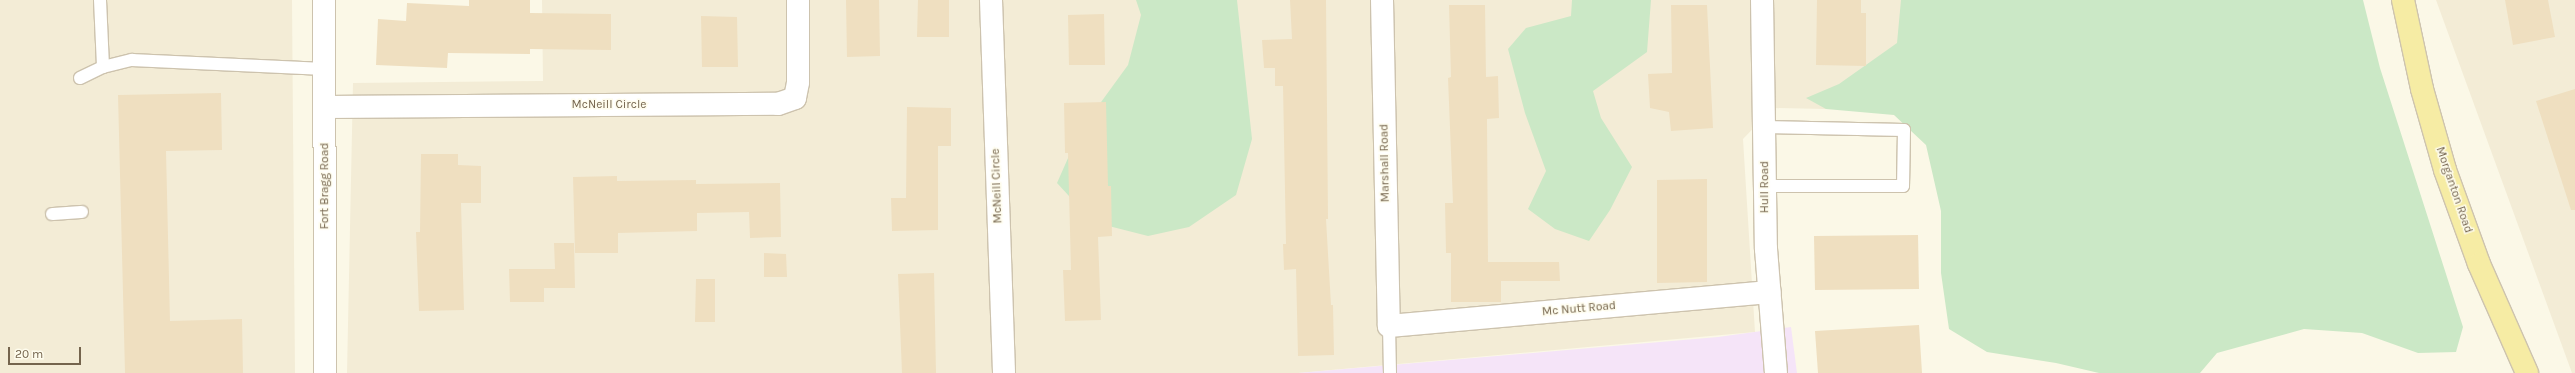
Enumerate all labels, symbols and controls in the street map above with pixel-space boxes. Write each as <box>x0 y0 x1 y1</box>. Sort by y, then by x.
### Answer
street label: McNeill Circle <box>572 98 646 112</box>
street label: Marshall Road <box>1377 124 1393 202</box>
street label: Fort Bragg Road <box>318 143 332 229</box>
street label: Morganton Road <box>2432 145 2476 235</box>
street label: McNeill Circle <box>988 148 1006 224</box>
street label: Hull Road <box>1758 161 1772 213</box>
street label: Mc Nutt Road <box>1541 299 1617 319</box>
scale bar <box>10 339 83 365</box>
text: 20 m <box>15 347 43 361</box>

